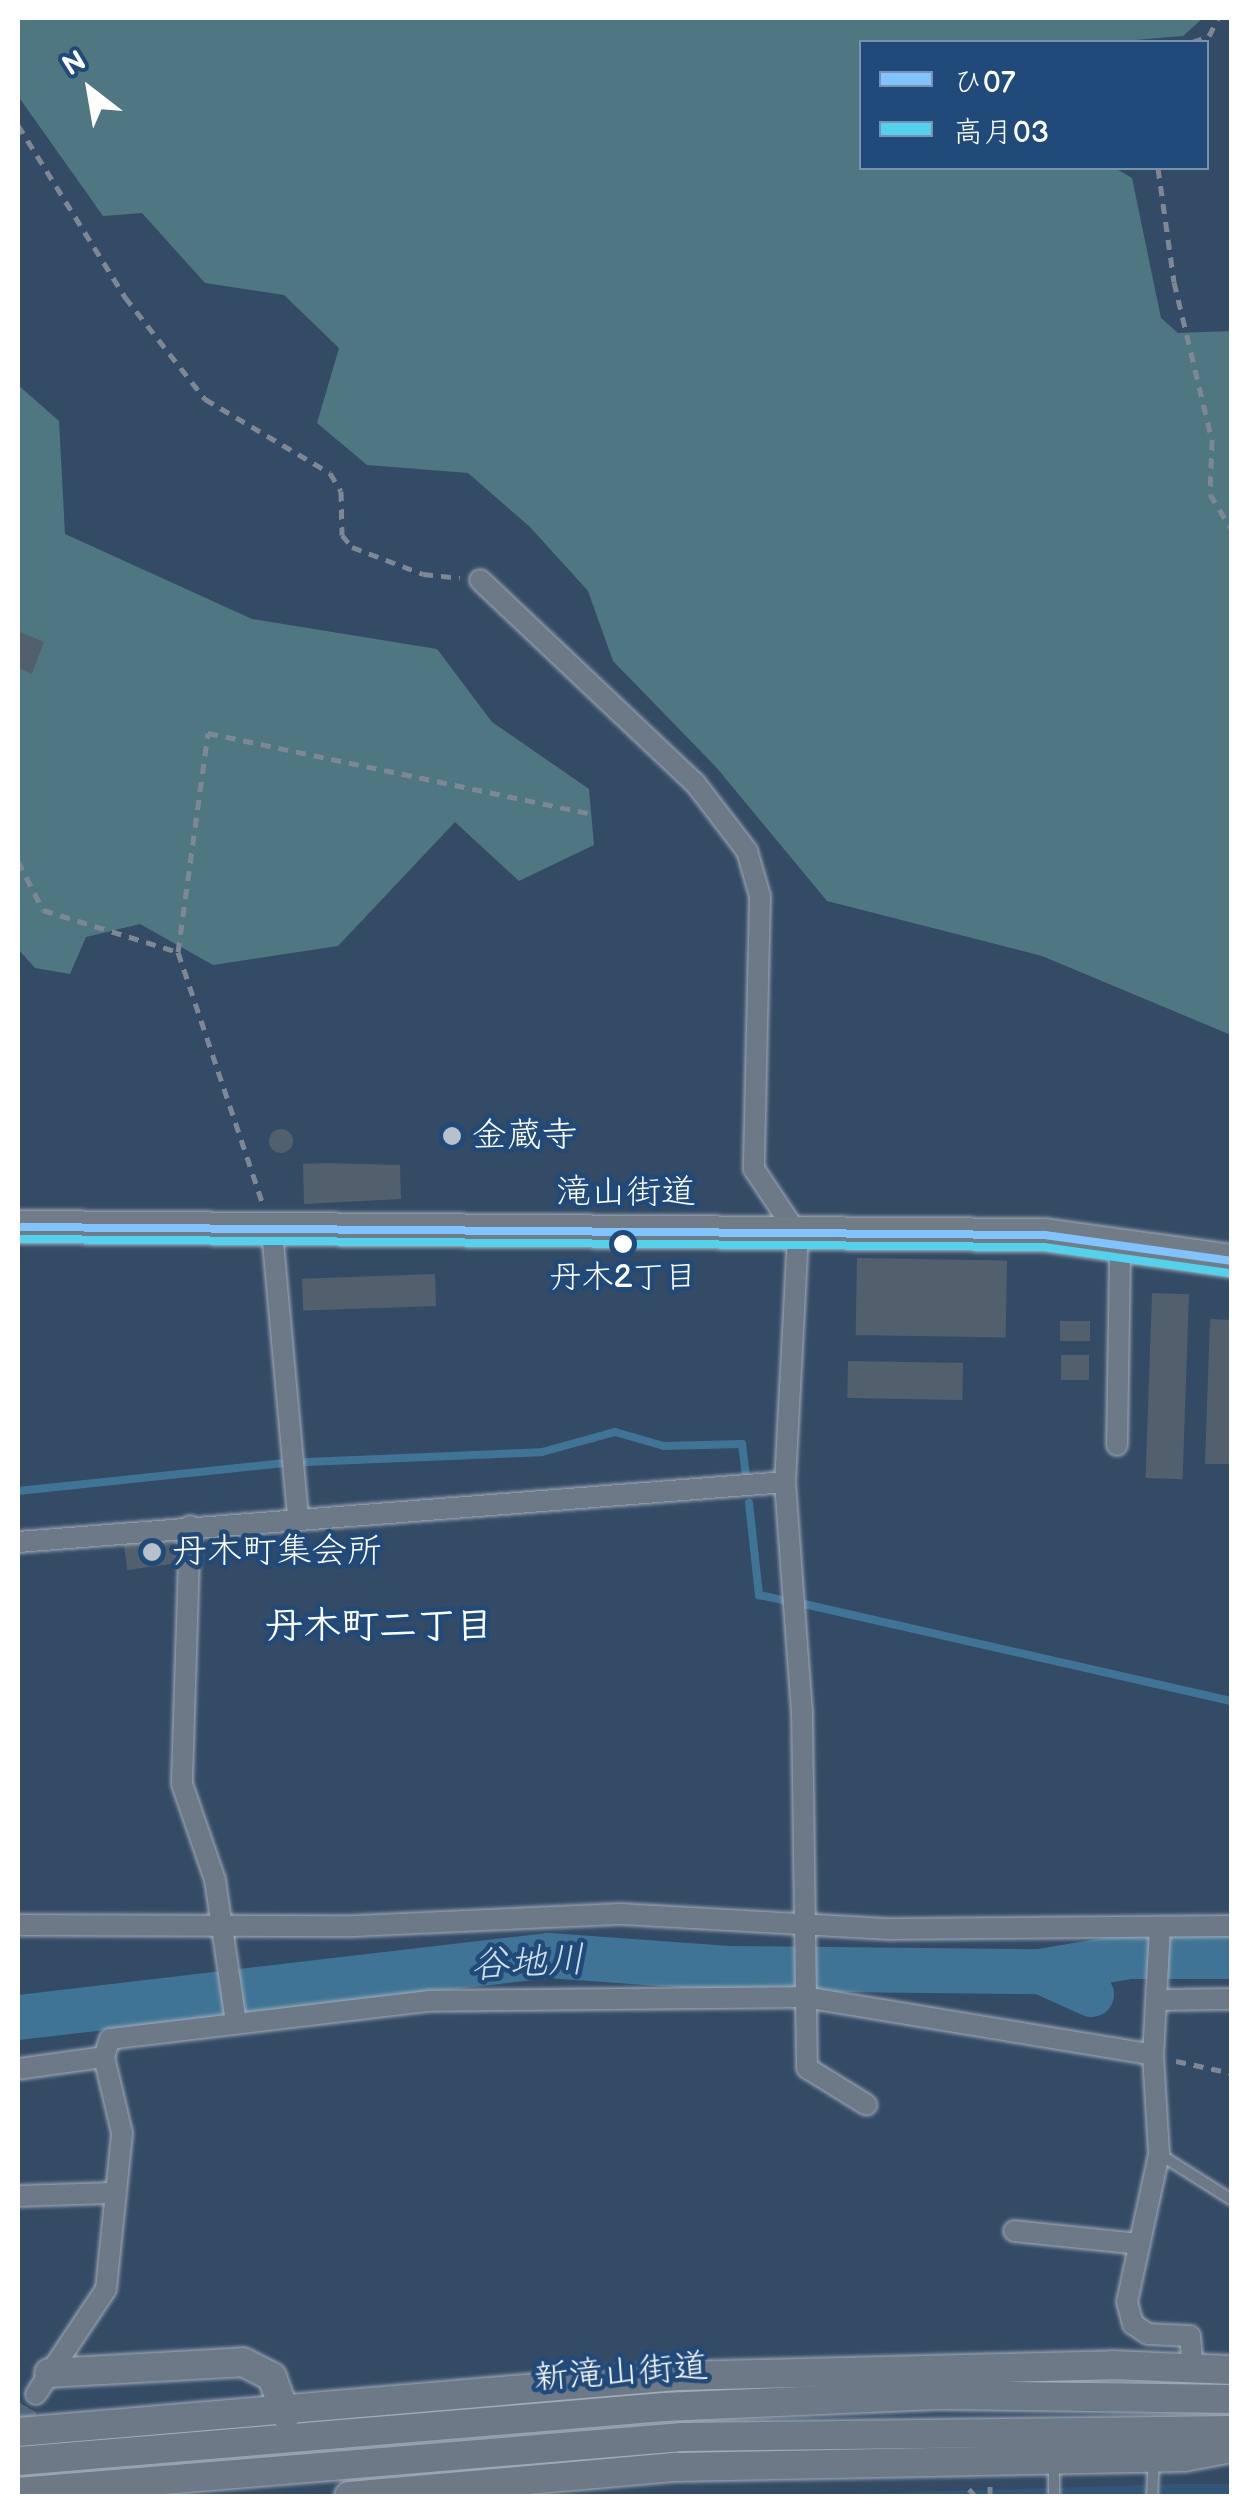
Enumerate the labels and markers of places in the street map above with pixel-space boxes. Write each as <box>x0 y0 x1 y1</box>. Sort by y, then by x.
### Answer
place label: 金蔵寺 <box>472 1115 577 1157</box>
marker: 金蔵寺 <box>441 1125 463 1147</box>
marker: 丹木2丁目 <box>613 1234 633 1254</box>
place label: 丹木2丁目 <box>550 1259 696 1297</box>
place label: 丹木町集会所 <box>172 1531 382 1573</box>
marker: 丹木町集会所 <box>141 1541 163 1563</box>

